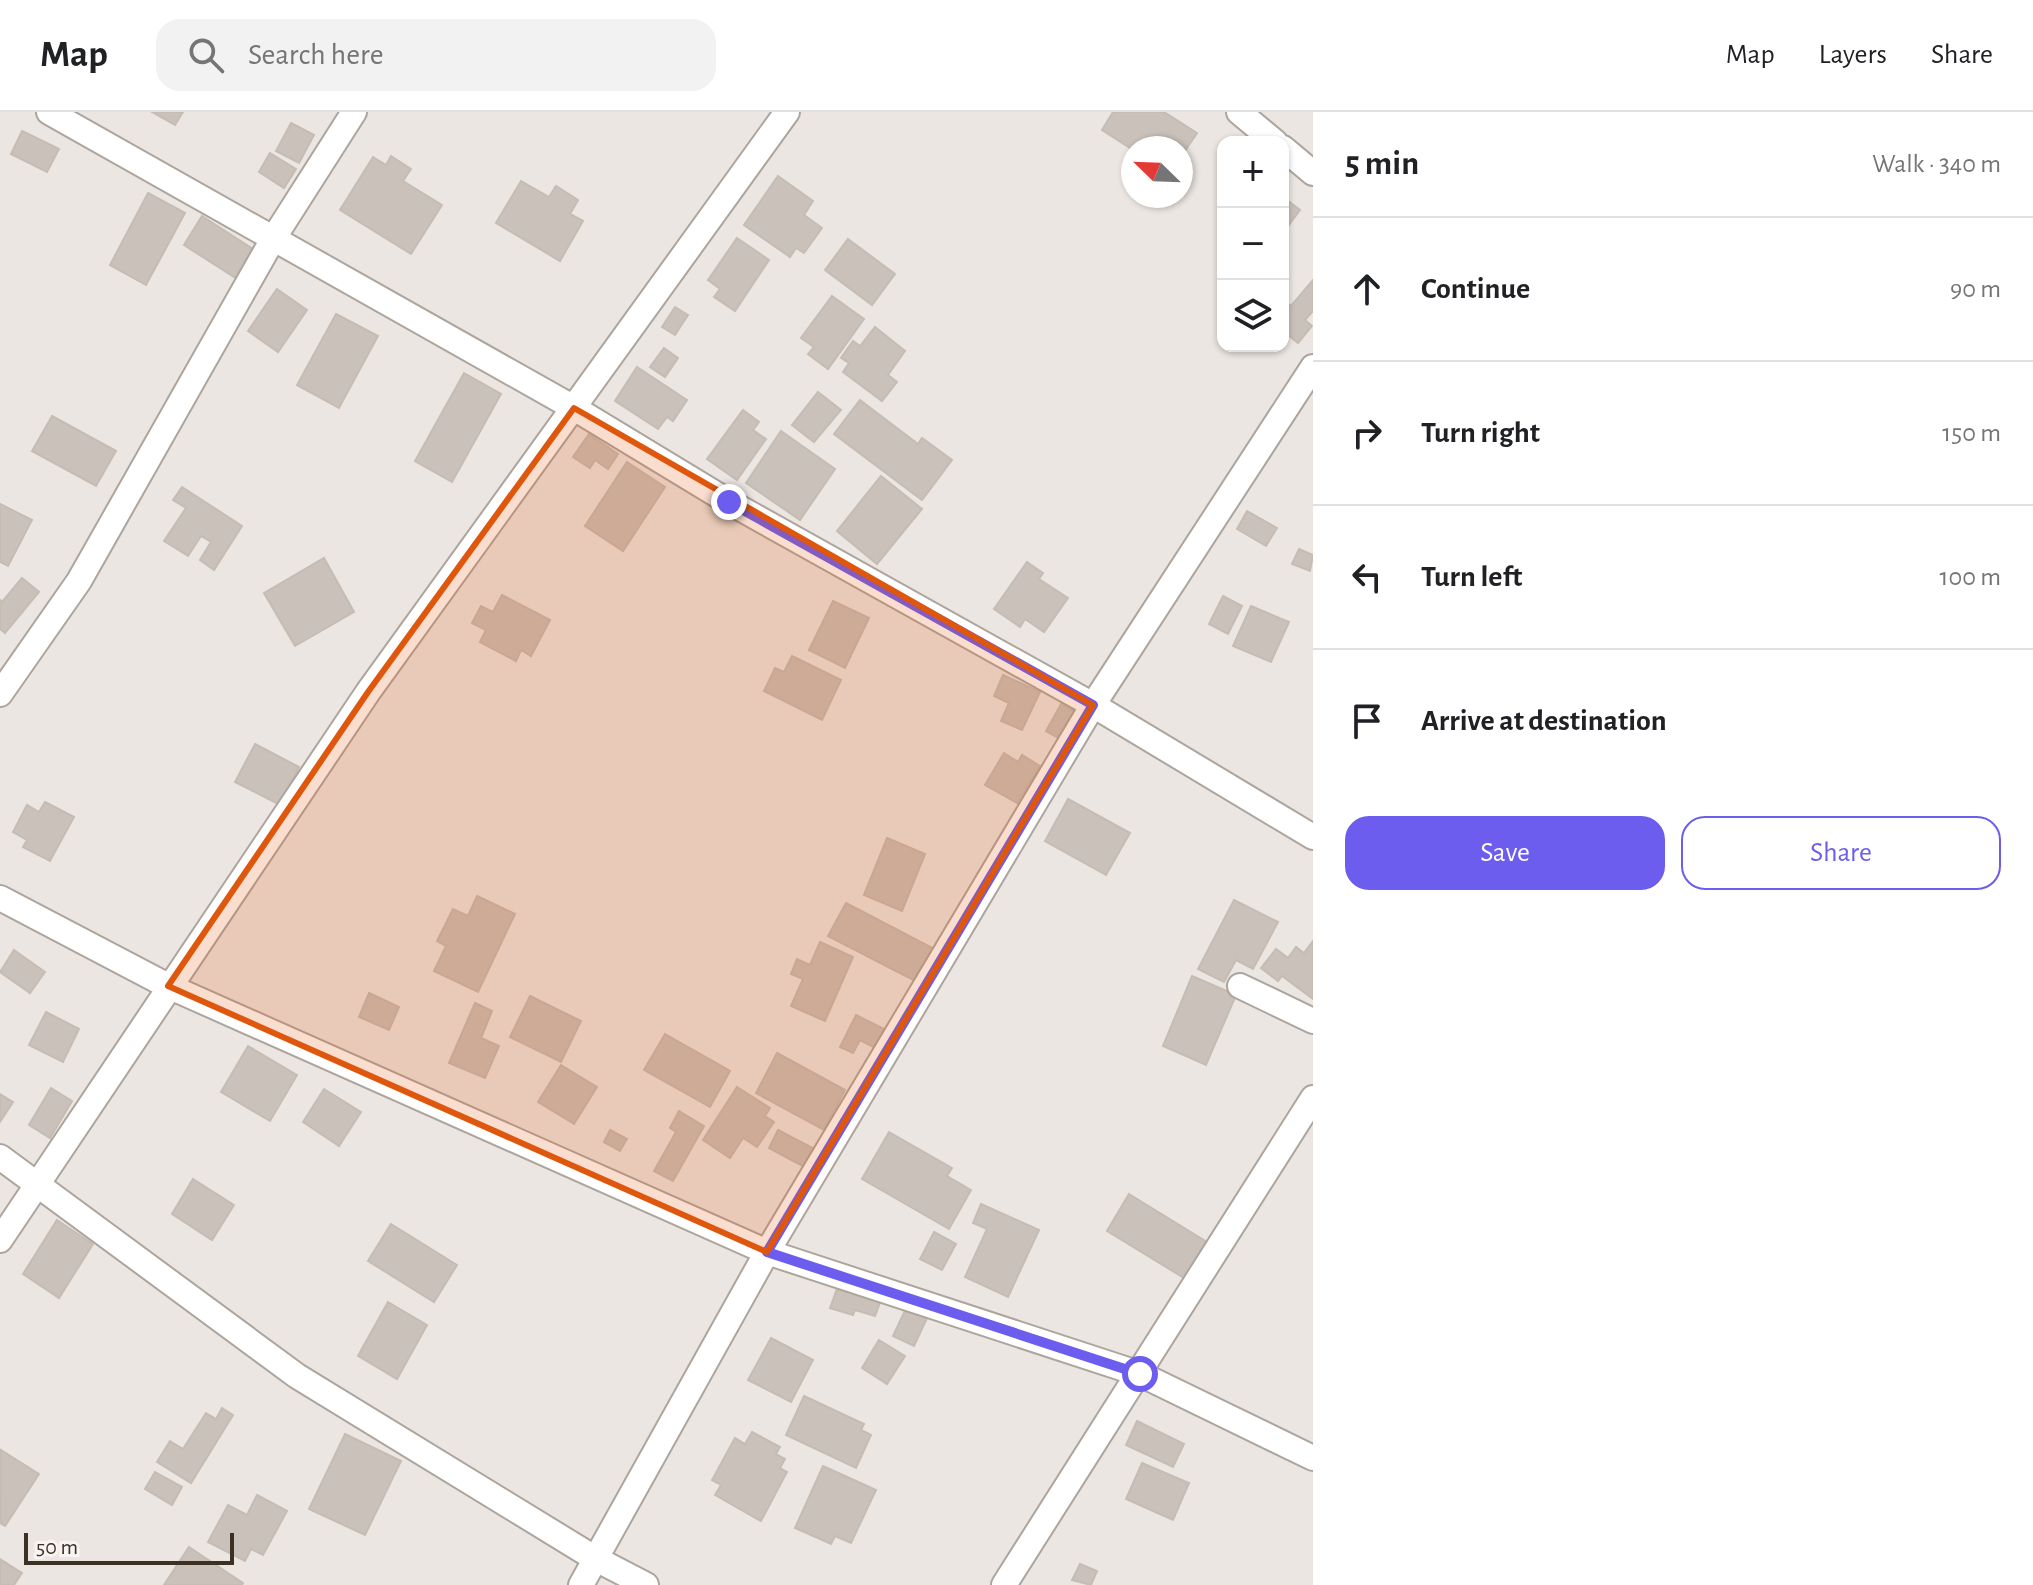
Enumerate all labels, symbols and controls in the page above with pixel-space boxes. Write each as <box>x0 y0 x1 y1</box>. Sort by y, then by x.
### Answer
search box <box>156 19 716 91</box>
icon: search <box>184 33 228 77</box>
text: Map <box>40 36 108 74</box>
text: Search here <box>248 40 384 70</box>
text: Map <box>1726 41 1775 69</box>
text: Layers <box>1819 41 1887 69</box>
text: Share <box>1931 41 1993 69</box>
north arrow <box>1121 136 1193 208</box>
map controls <box>1217 136 1289 352</box>
button: + <box>1217 136 1289 208</box>
text: 5 min <box>1345 147 1419 181</box>
text: Walk · 340 m <box>1872 151 2001 177</box>
button: − <box>1217 208 1289 280</box>
icon: ahead <box>1345 267 1389 311</box>
text: Continue <box>1421 274 1530 304</box>
text: 90 m <box>1950 276 2001 302</box>
button: layers <box>1217 280 1289 352</box>
icon: right <box>1345 411 1389 455</box>
text: Turn right <box>1421 418 1540 448</box>
text: 150 m <box>1942 420 2001 446</box>
route end <box>711 484 747 520</box>
icon: left <box>1345 555 1389 599</box>
text: Turn left <box>1421 562 1522 592</box>
text: 100 m <box>1940 564 2001 590</box>
icon: arrive <box>1345 699 1389 743</box>
text: Arrive at destination <box>1421 706 1667 736</box>
button: Save <box>1345 816 1665 890</box>
button: Share <box>1681 816 2001 890</box>
route start <box>1122 1356 1158 1392</box>
scale bar <box>24 1529 234 1565</box>
text: 50 m <box>36 1536 78 1558</box>

